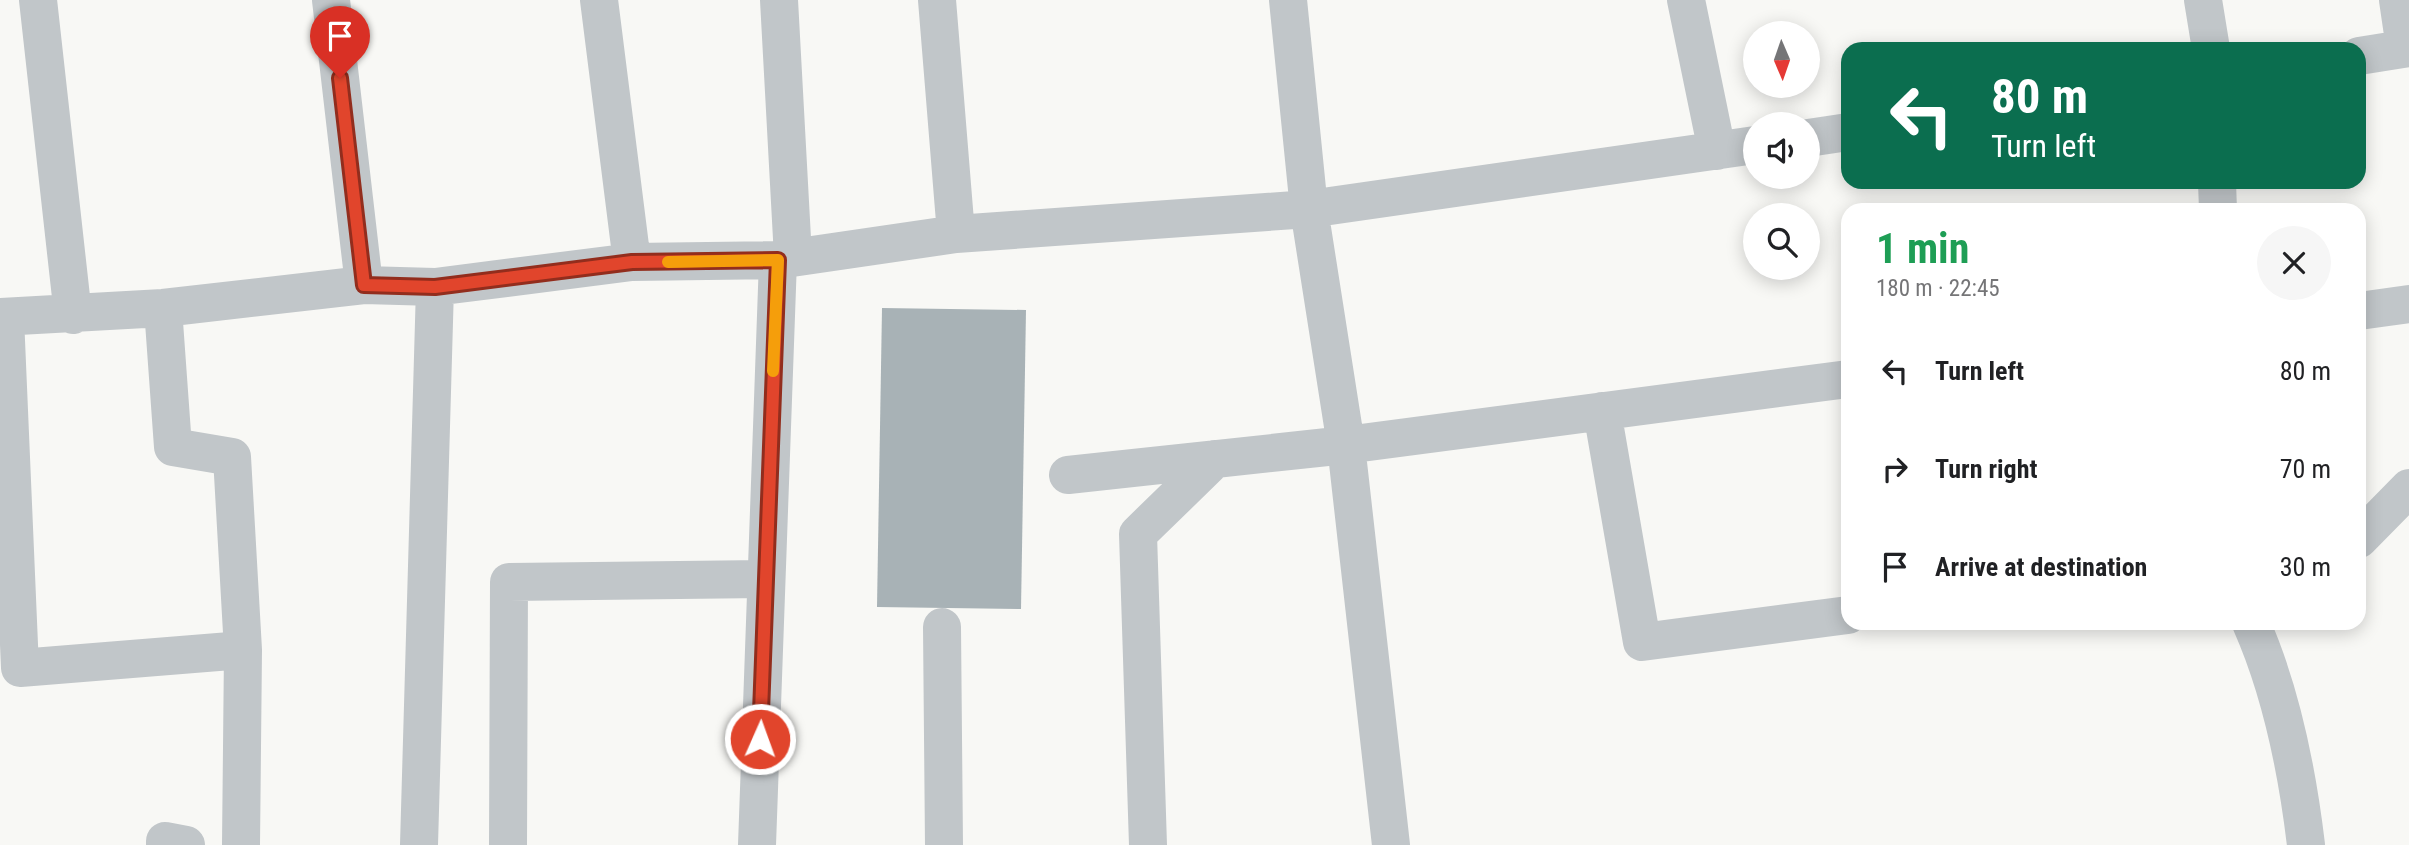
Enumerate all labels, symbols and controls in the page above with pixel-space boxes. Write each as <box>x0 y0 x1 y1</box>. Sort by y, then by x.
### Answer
pin <box>310 6 370 78</box>
icon: arrive <box>321 17 359 55</box>
north arrow <box>1743 21 1820 98</box>
map controls <box>1743 21 1820 280</box>
text: 80 m <box>1991 68 2088 125</box>
icon: left <box>1876 70 1967 161</box>
button: sound <box>1743 112 1820 189</box>
text: Turn left <box>1991 127 2096 165</box>
button: search <box>1743 203 1820 280</box>
text: 1 min <box>1876 224 1969 273</box>
button: close <box>2257 226 2331 300</box>
text: 180 m · 22:45 <box>1876 275 2000 302</box>
icon: left <box>1876 352 1914 390</box>
text: Turn left <box>1935 356 2024 386</box>
text: 80 m <box>2280 356 2331 386</box>
icon: right <box>1876 450 1914 488</box>
text: Turn right <box>1935 454 2037 484</box>
text: 70 m <box>2280 454 2331 484</box>
icon: arrive <box>1876 548 1914 586</box>
text: Arrive at destination <box>1935 552 2147 582</box>
text: 30 m <box>2280 552 2331 582</box>
position arrow <box>723 702 797 776</box>

